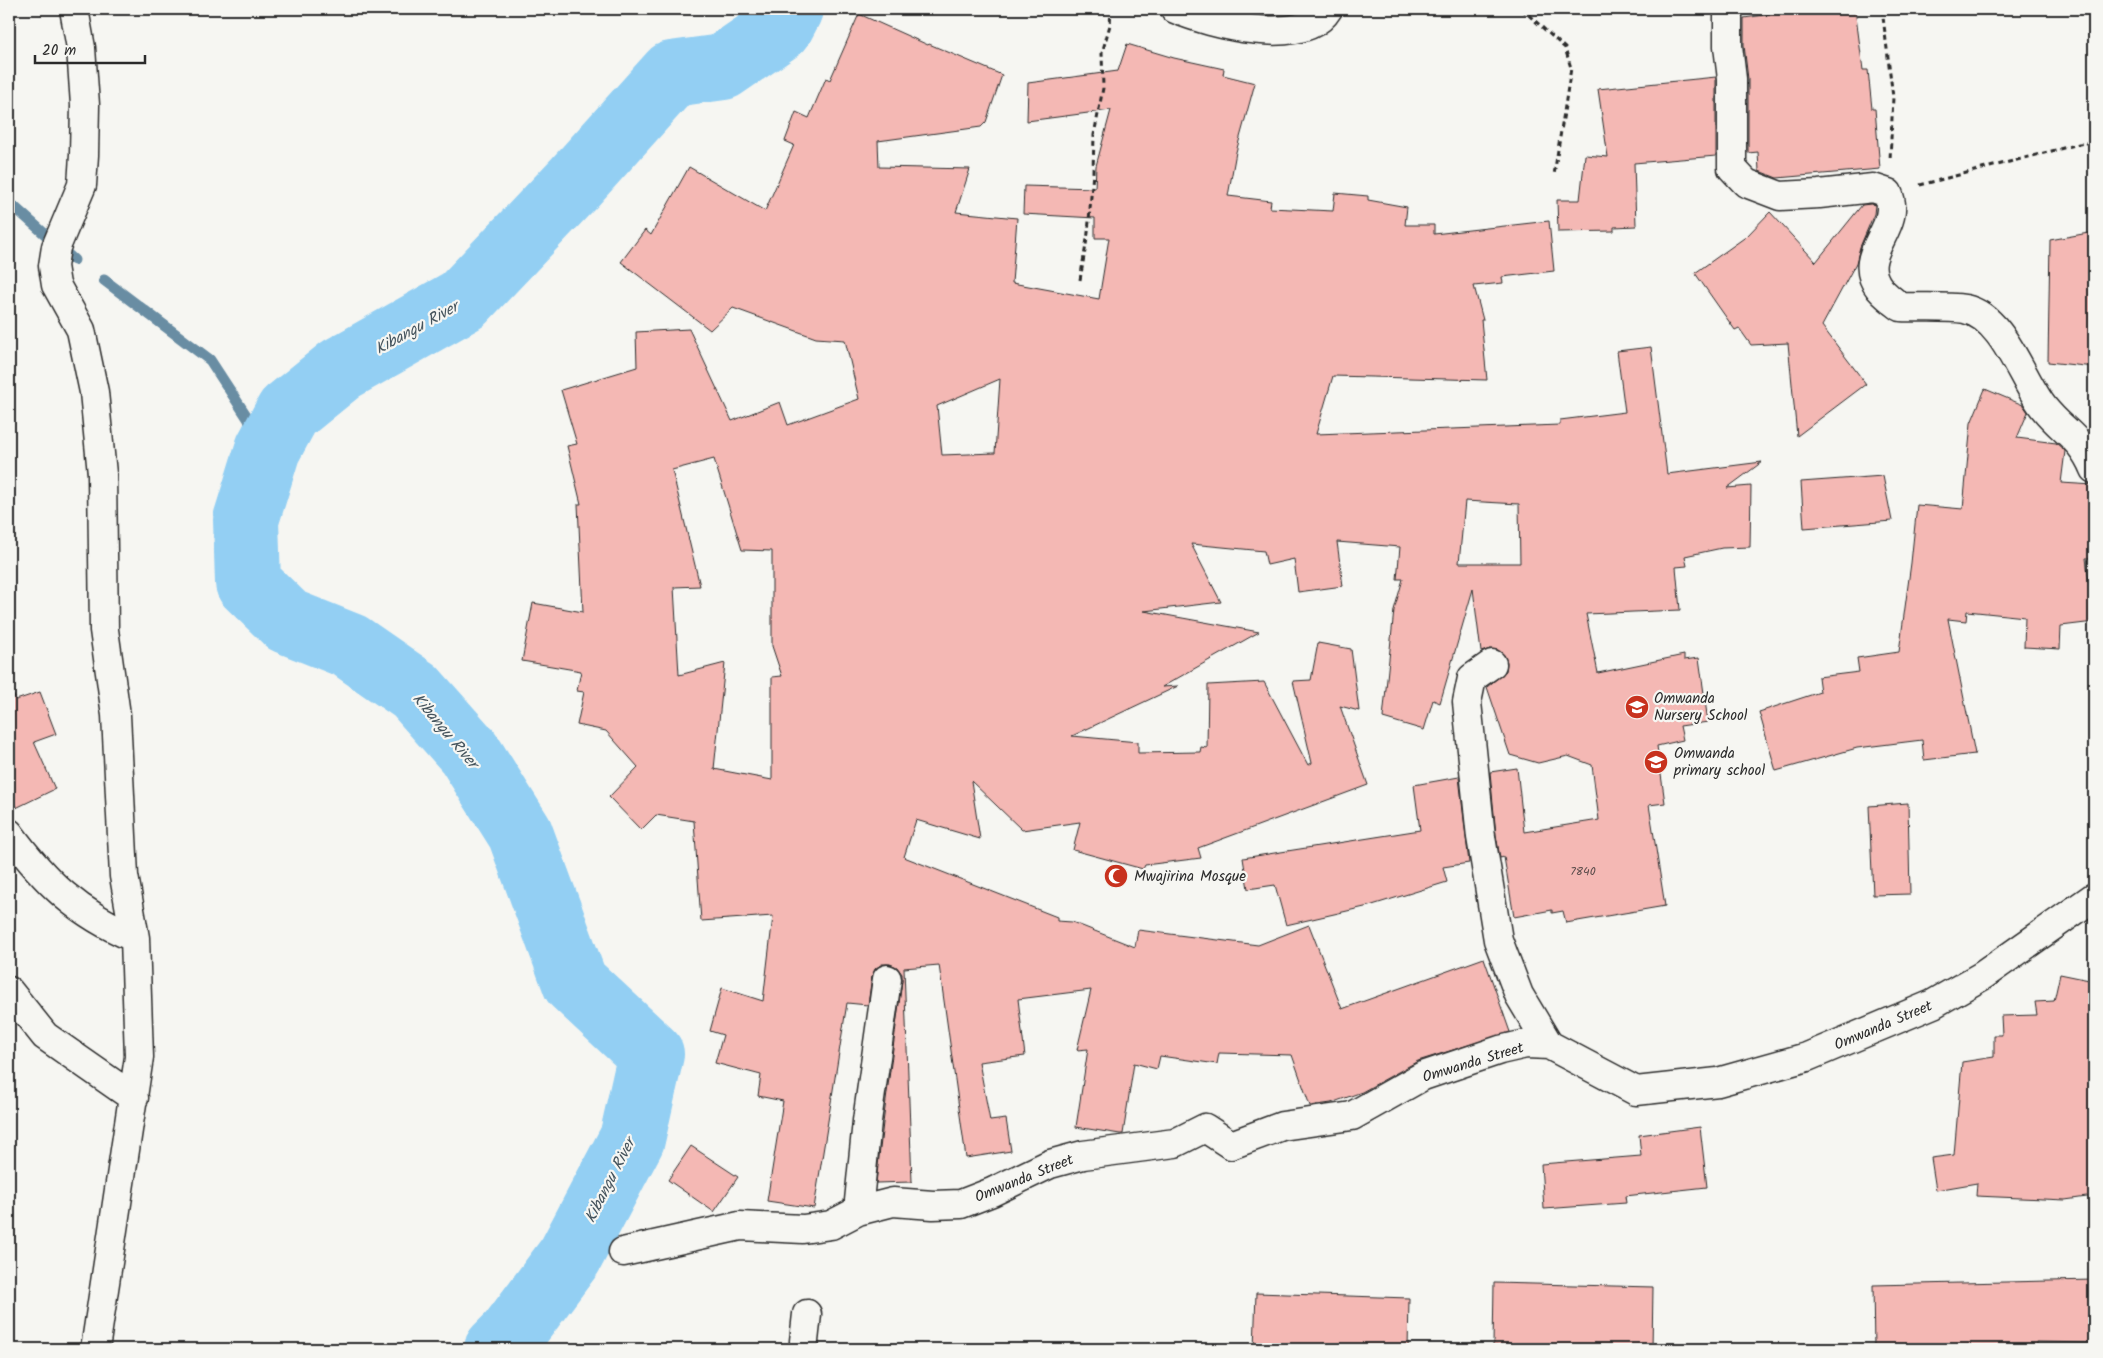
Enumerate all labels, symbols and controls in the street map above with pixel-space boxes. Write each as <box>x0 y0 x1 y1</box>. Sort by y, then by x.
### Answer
scale bar <box>35 32 145 64</box>
text: 20 m <box>42 39 76 63</box>
water label: Kibangu River <box>371 293 466 362</box>
place label: Omwanda Nursery School <box>1654 687 1748 728</box>
water label: Kibangu River <box>406 688 486 777</box>
school or university icon: Omwanda Nursery School <box>1624 694 1650 720</box>
place label: Omwanda primary school <box>1673 742 1765 783</box>
school or university icon: Omwanda primary school <box>1643 749 1669 775</box>
house number: 7840 <box>1570 862 1596 881</box>
mosque icon: Mwajirina Mosque <box>1103 863 1129 889</box>
place label: Mwajirina Mosque <box>1134 865 1246 889</box>
street label: Omwanda Street <box>1830 994 1937 1057</box>
street label: Omwanda Street <box>1420 1036 1527 1090</box>
water label: Kibangu River <box>578 1131 644 1227</box>
street label: Omwanda Street <box>971 1148 1078 1210</box>

